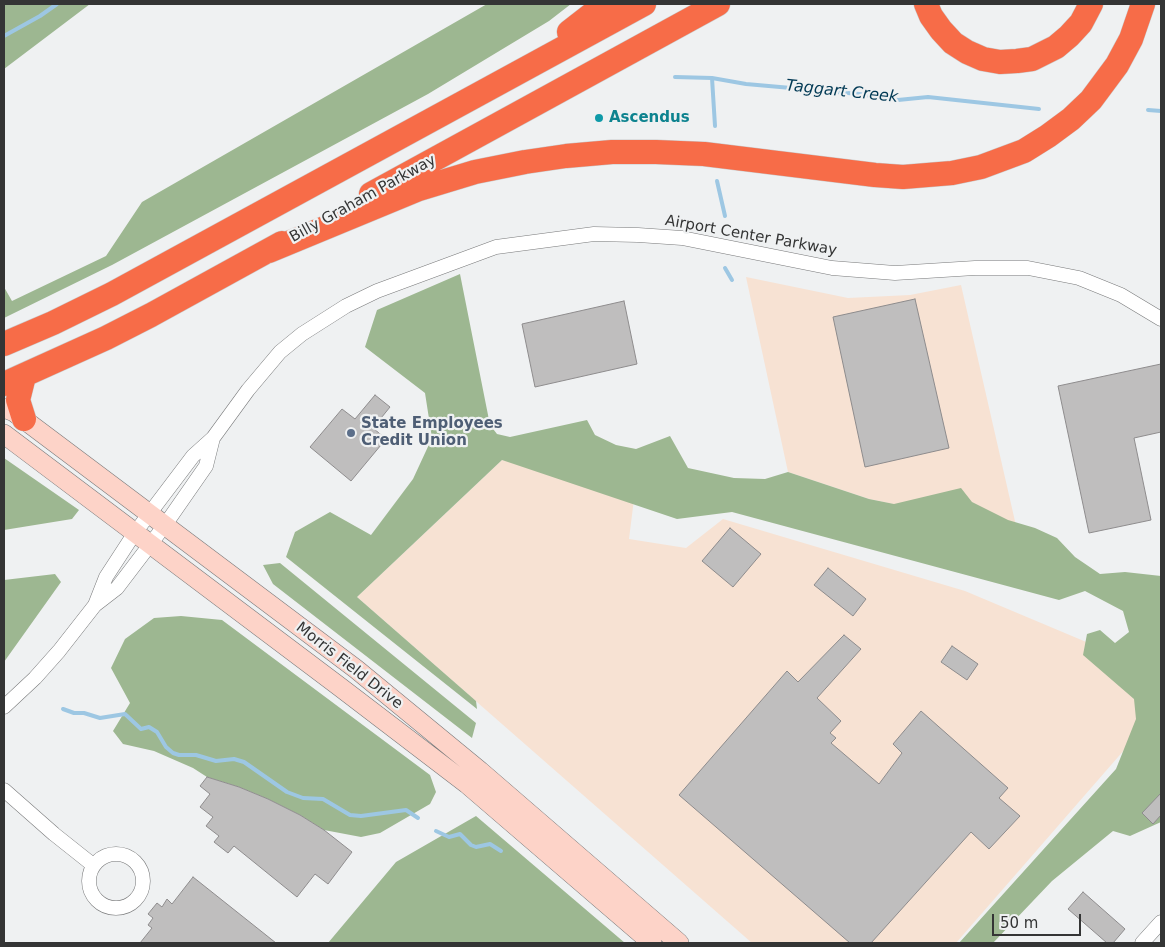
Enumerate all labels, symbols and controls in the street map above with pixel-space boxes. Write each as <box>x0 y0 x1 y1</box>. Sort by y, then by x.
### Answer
water label: Taggart Creek <box>785 77 899 107</box>
place label: Ascendus <box>609 109 690 127</box>
marker: Ascendus <box>593 112 605 124</box>
street label: Billy Graham Parkway <box>287 151 439 247</box>
street label: Airport Center Parkway <box>664 212 838 260</box>
place label: State Employees Credit Union <box>361 415 503 450</box>
marker: State Employees Credit Union <box>345 427 357 439</box>
street label: Morris Field Drive <box>292 619 406 713</box>
scale bar <box>995 904 1084 936</box>
text: 50 m <box>1000 914 1038 932</box>

